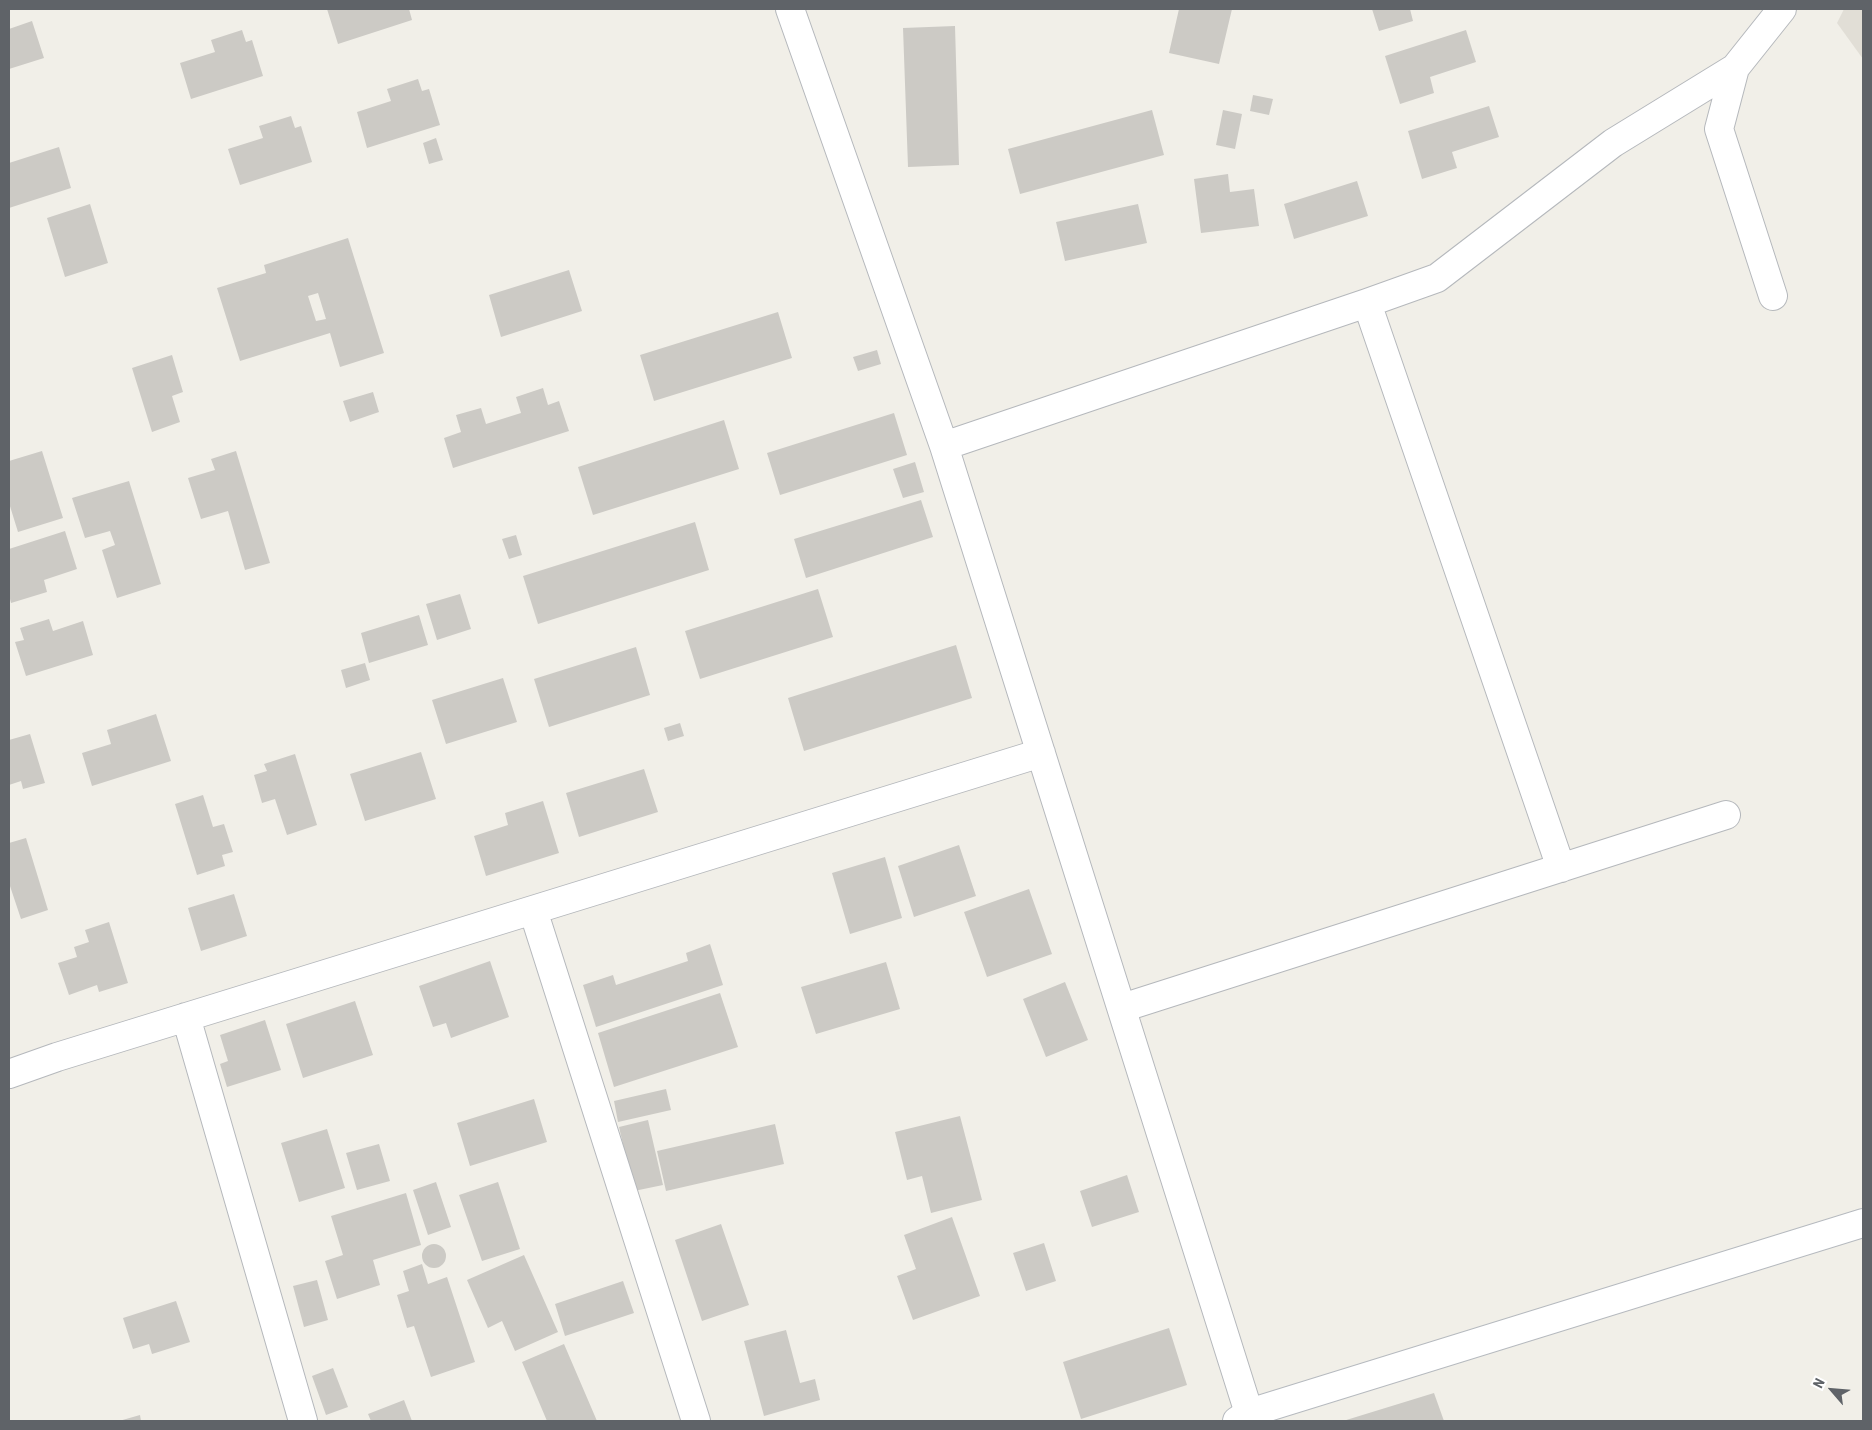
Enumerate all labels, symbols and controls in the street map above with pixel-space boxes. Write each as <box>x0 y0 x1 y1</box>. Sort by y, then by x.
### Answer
north arrow <box>1807 1365 1857 1415</box>
text: N <box>1810 1376 1828 1391</box>

